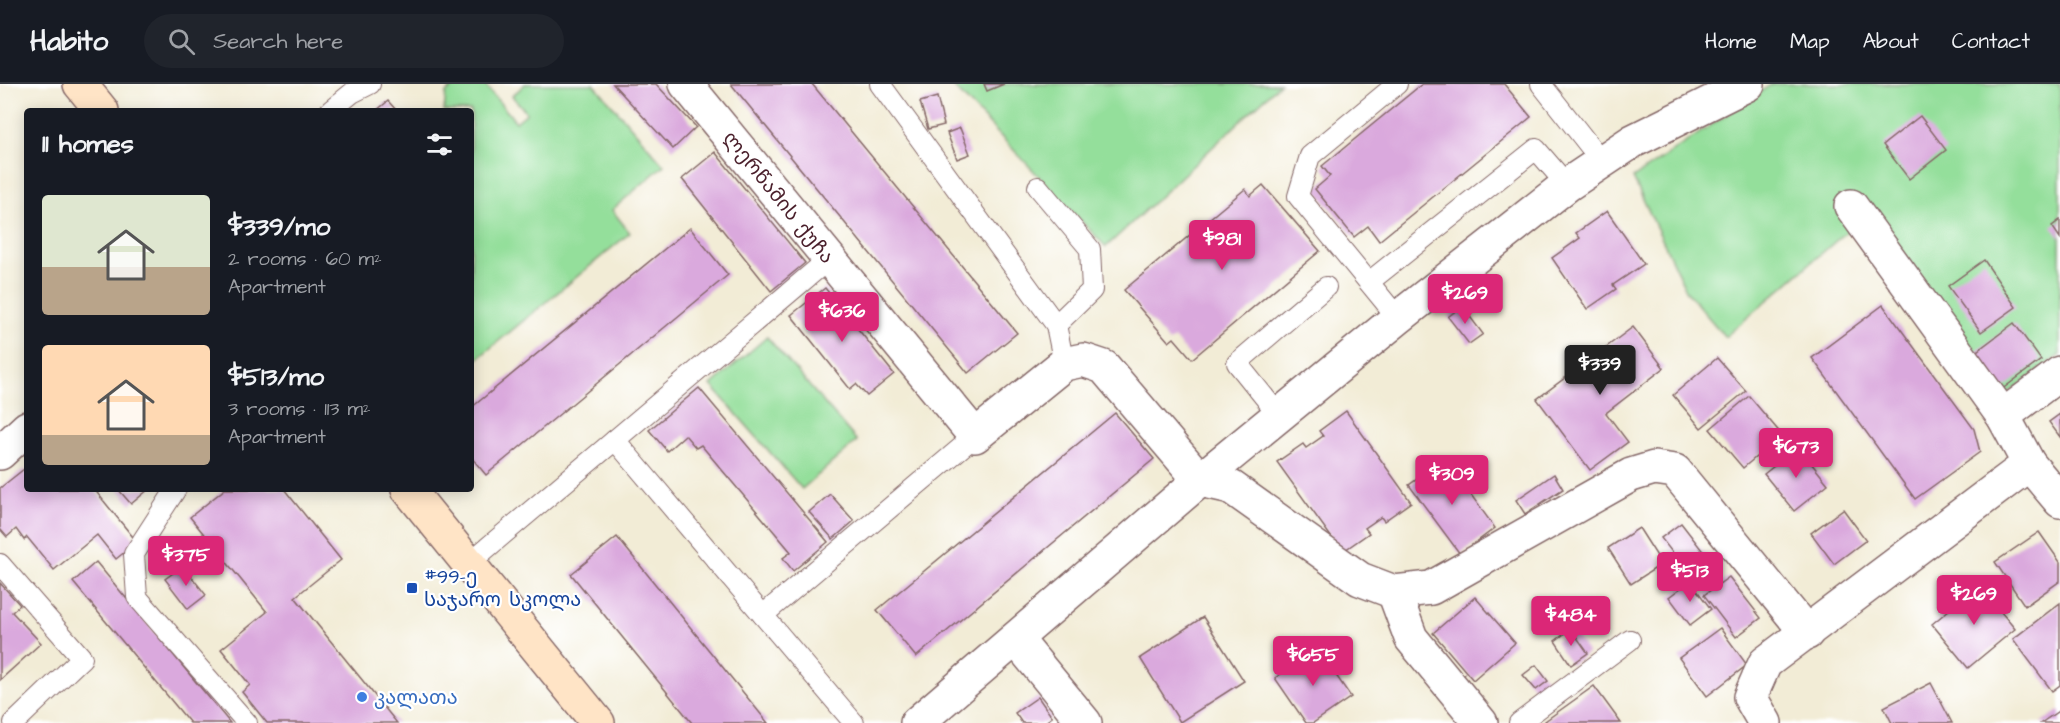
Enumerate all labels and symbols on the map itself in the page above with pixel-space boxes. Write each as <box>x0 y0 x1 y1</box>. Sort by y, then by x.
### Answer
street label: ლერწამის ქუჩა <box>716 126 840 270</box>
pin: $981 <box>1186 220 1258 271</box>
pin: $269 <box>1429 274 1501 325</box>
pin: $636 <box>806 292 878 343</box>
pin: $339 <box>1564 345 1636 396</box>
pin: $673 <box>1760 428 1832 479</box>
pin: $309 <box>1416 455 1488 506</box>
pin: $375 <box>150 536 222 587</box>
pin: $513 <box>1654 552 1726 603</box>
place label: #99-ე საჯარო სკოლა <box>424 563 581 614</box>
pin: $269 <box>1938 575 2010 626</box>
marker: #99-ე საჯარო სკოლა <box>405 581 419 595</box>
pin: $484 <box>1535 596 1607 647</box>
pin: $655 <box>1277 636 1349 687</box>
place label: კალათა <box>374 684 458 712</box>
marker: კალათა <box>355 690 369 704</box>

